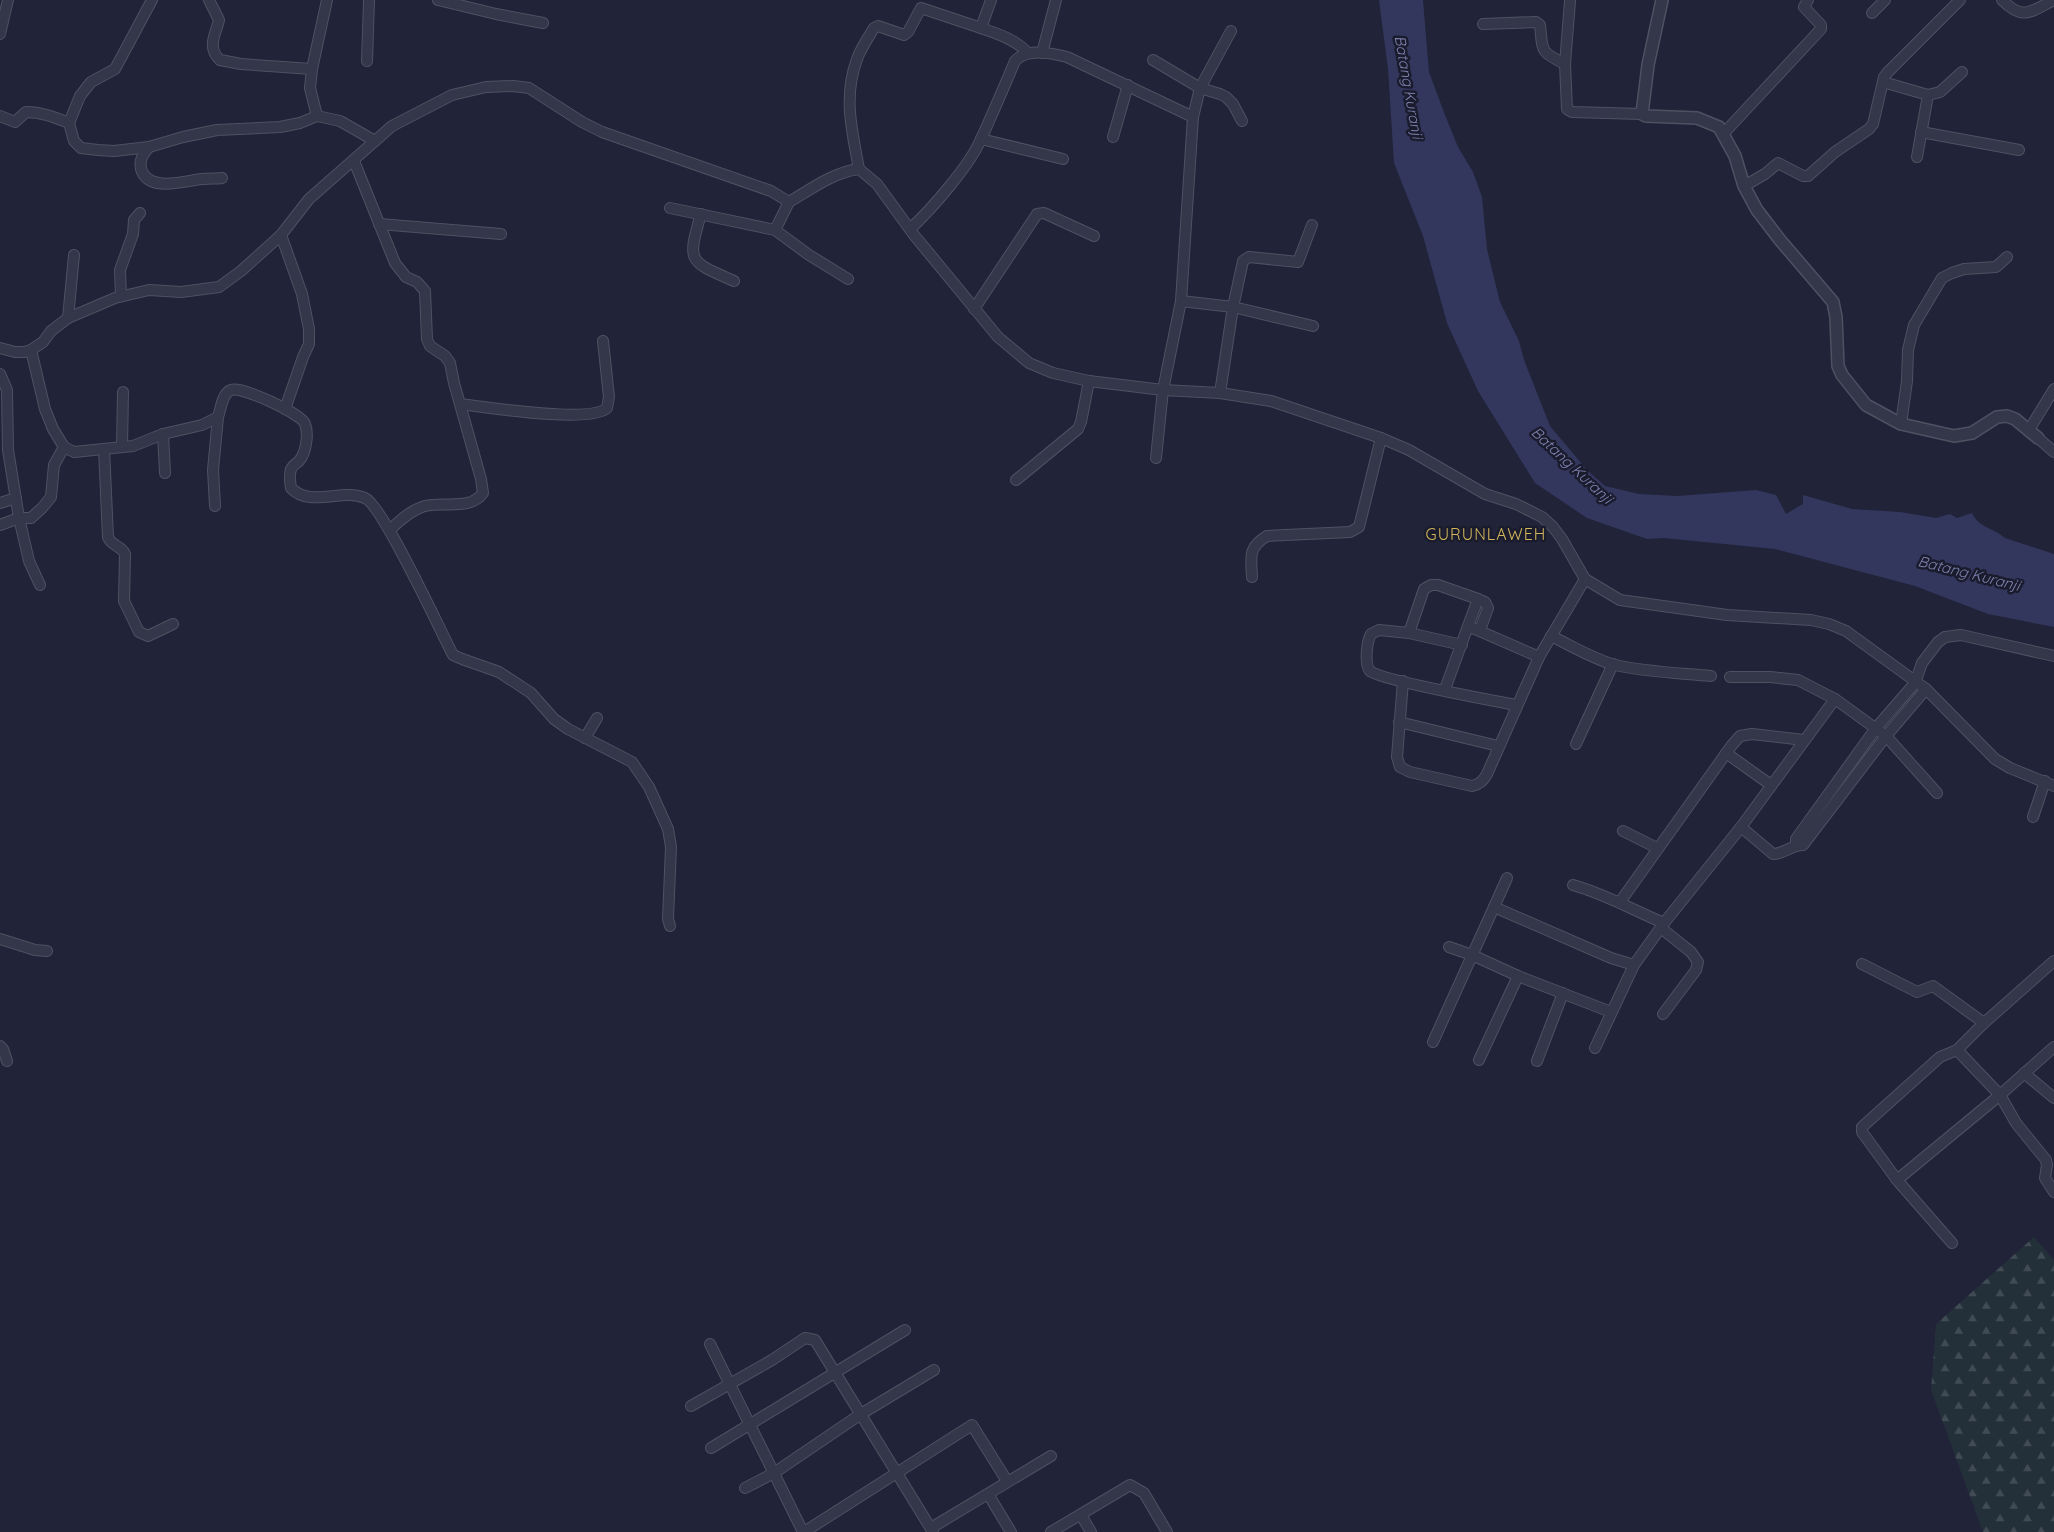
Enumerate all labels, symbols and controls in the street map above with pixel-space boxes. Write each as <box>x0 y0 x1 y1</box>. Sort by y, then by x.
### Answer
water label: Batang Kuranji <box>1391 34 1428 142</box>
water label: Batang Kuranji <box>1527 422 1618 509</box>
district label: GURUNLAWEH <box>1426 524 1546 544</box>
water label: Batang Kuranji <box>1916 551 2024 595</box>

